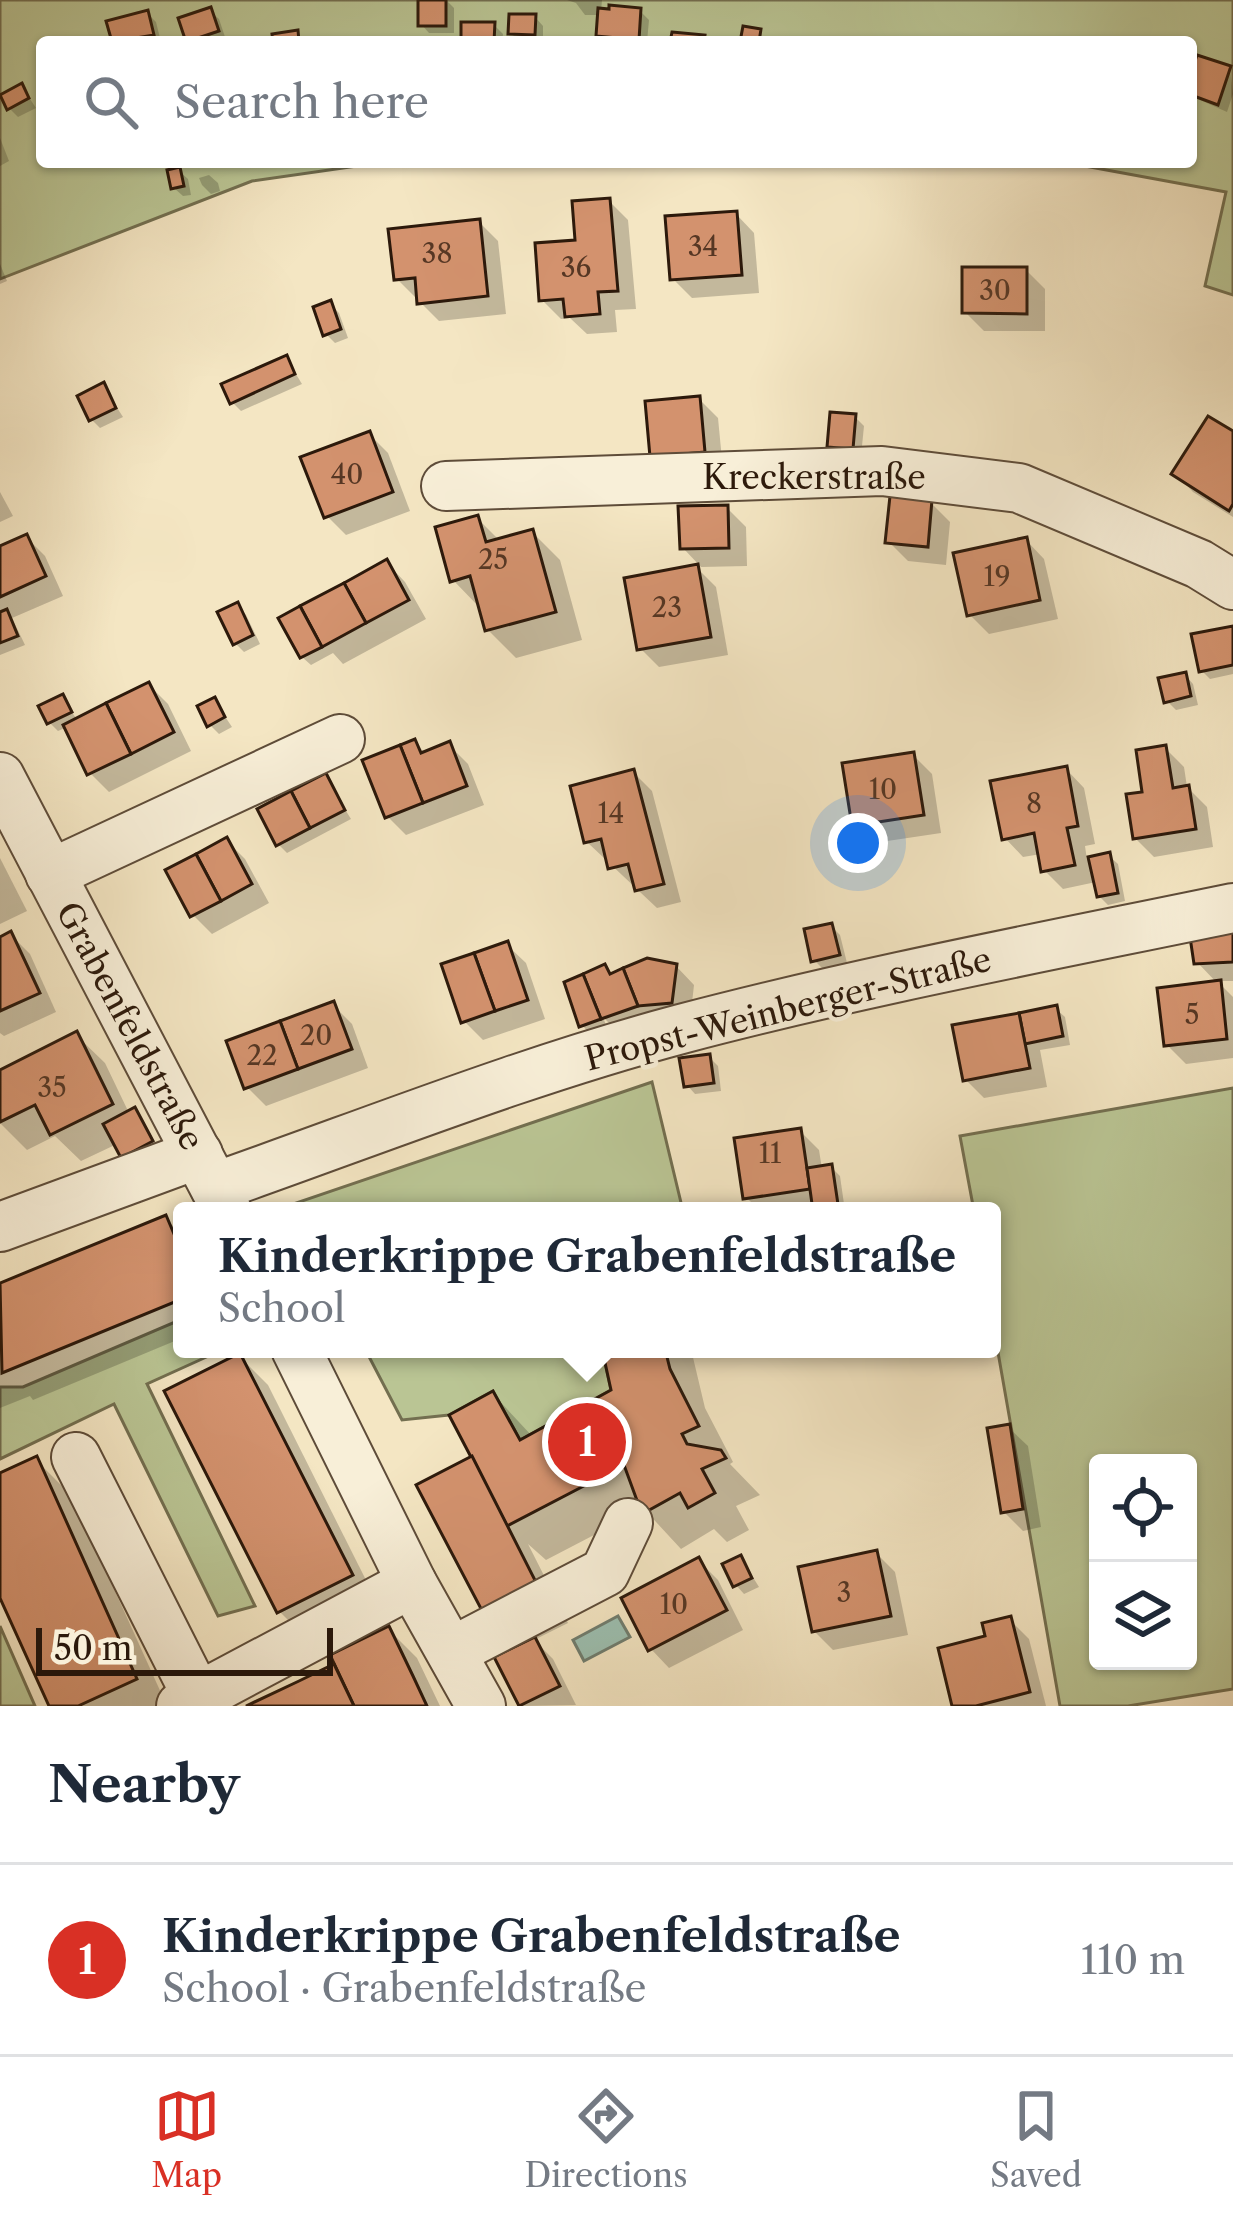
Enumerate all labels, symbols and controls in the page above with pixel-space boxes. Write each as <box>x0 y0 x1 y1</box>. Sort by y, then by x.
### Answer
search box <box>36 36 1197 168</box>
icon: search <box>78 69 144 135</box>
text: Search here <box>174 74 429 130</box>
house number: 34 <box>688 230 718 263</box>
house number: 38 <box>422 237 452 270</box>
house number: 36 <box>561 251 591 284</box>
house number: 30 <box>979 274 1011 307</box>
street label: Kreckerstraße <box>702 457 926 498</box>
house number: 40 <box>331 458 363 491</box>
house number: 25 <box>478 543 508 576</box>
house number: 19 <box>983 560 1011 593</box>
house number: 23 <box>652 591 682 624</box>
house number: 10 <box>869 773 897 806</box>
house number: 8 <box>1026 787 1042 820</box>
house number: 14 <box>598 797 624 830</box>
your location <box>828 813 888 873</box>
street label: Grabenfeldstraße <box>47 895 213 1157</box>
street label: Propst-Weinberger-Straße <box>581 939 995 1079</box>
house number: 5 <box>1185 998 1199 1031</box>
house number: 20 <box>300 1019 332 1052</box>
house number: 22 <box>246 1039 278 1072</box>
house number: 35 <box>37 1071 67 1104</box>
house number: 11 <box>759 1137 781 1170</box>
popup <box>173 1202 1001 1358</box>
text: Kinderkrippe Grabenfeldstraße <box>218 1228 956 1284</box>
text: School <box>218 1284 345 1332</box>
pin: 1 <box>548 1397 626 1487</box>
map controls <box>1089 1454 1197 1670</box>
button: locate <box>1089 1454 1197 1562</box>
button: layers <box>1089 1562 1197 1670</box>
house number: 3 <box>837 1576 851 1609</box>
house number: 10 <box>660 1588 688 1621</box>
scale bar <box>36 1622 333 1675</box>
text: 50 m <box>54 1628 132 1669</box>
text: Nearby <box>48 1753 240 1815</box>
text: Kinderkrippe Grabenfeldstraße <box>162 1908 901 1964</box>
text: 1 <box>78 1936 96 1984</box>
text: 110 m <box>1081 1936 1185 1984</box>
text: School · Grabenfeldstraße <box>162 1964 646 2012</box>
tab: Map <box>151 2083 222 2196</box>
tab: Directions <box>525 2083 688 2196</box>
tab: Saved <box>990 2083 1082 2196</box>

